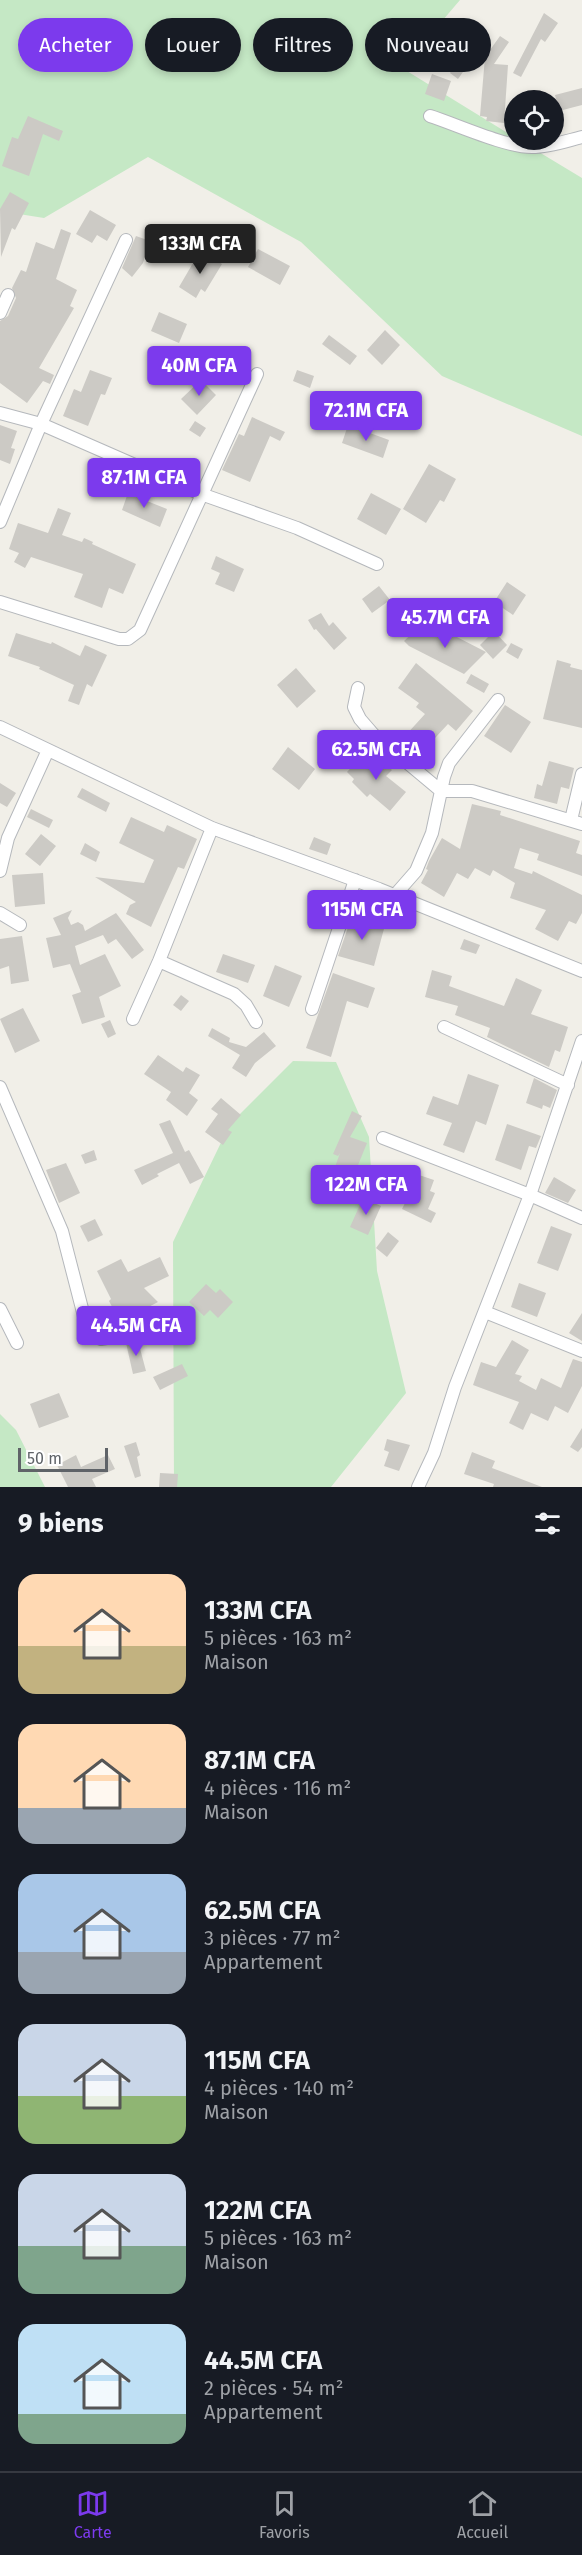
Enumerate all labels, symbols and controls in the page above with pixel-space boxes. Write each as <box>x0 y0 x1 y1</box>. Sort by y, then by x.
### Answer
chip: Acheter <box>18 18 133 72</box>
chip: Louer <box>145 18 241 72</box>
chip: Filtres <box>253 18 353 72</box>
chip: Nouveau <box>365 18 491 72</box>
map controls <box>504 90 564 150</box>
button: locate <box>504 90 564 150</box>
pin: 133M CFA <box>138 224 262 275</box>
text: 133M CFA <box>159 231 241 255</box>
pin: 40M CFA <box>144 346 254 397</box>
text: 40M CFA <box>161 353 237 377</box>
pin: 72.1M CFA <box>297 391 435 442</box>
text: 72.1M CFA <box>324 398 408 422</box>
pin: 87.1M CFA <box>75 458 213 509</box>
text: 87.1M CFA <box>101 465 187 489</box>
pin: 45.7M CFA <box>376 598 514 649</box>
text: 45.7M CFA <box>401 605 489 629</box>
pin: 62.5M CFA <box>307 730 445 781</box>
text: 62.5M CFA <box>331 737 421 761</box>
pin: 115M CFA <box>300 890 424 941</box>
text: 115M CFA <box>321 897 403 921</box>
pin: 122M CFA <box>304 1165 428 1216</box>
text: 122M CFA <box>325 1172 407 1196</box>
pin: 44.5M CFA <box>67 1306 205 1357</box>
text: 44.5M CFA <box>91 1313 181 1337</box>
scale bar <box>18 1445 108 1472</box>
text: 50 m <box>27 1449 62 1468</box>
icon: filters <box>531 1507 564 1540</box>
text: 9 biens <box>18 1508 104 1539</box>
text: 133M CFA <box>204 1595 311 1626</box>
icon: home <box>66 1598 138 1670</box>
text: 5 pièces · 163 m² <box>204 1626 352 1650</box>
text: Maison <box>204 1650 269 1674</box>
text: 87.1M CFA <box>204 1745 315 1776</box>
icon: home <box>66 1748 138 1820</box>
text: 4 pièces · 116 m² <box>204 1776 351 1800</box>
text: Maison <box>204 1800 269 1824</box>
text: 62.5M CFA <box>204 1895 320 1926</box>
icon: home <box>66 1898 138 1970</box>
text: 3 pièces · 77 m² <box>204 1926 341 1950</box>
text: Appartement <box>204 1950 322 1974</box>
text: 115M CFA <box>204 2045 310 2076</box>
icon: home <box>66 2048 138 2120</box>
text: 4 pièces · 140 m² <box>204 2076 354 2100</box>
text: Maison <box>204 2100 269 2124</box>
text: 122M CFA <box>204 2195 311 2226</box>
icon: home <box>66 2198 138 2270</box>
text: 5 pièces · 163 m² <box>204 2226 352 2250</box>
text: Maison <box>204 2250 269 2274</box>
text: 44.5M CFA <box>204 2345 322 2376</box>
icon: home <box>66 2348 138 2420</box>
text: 2 pièces · 54 m² <box>204 2376 343 2400</box>
text: Appartement <box>204 2400 322 2424</box>
tab: Carte <box>74 2487 112 2542</box>
tab: Favoris <box>259 2487 310 2542</box>
tab: Accueil <box>457 2487 508 2542</box>

